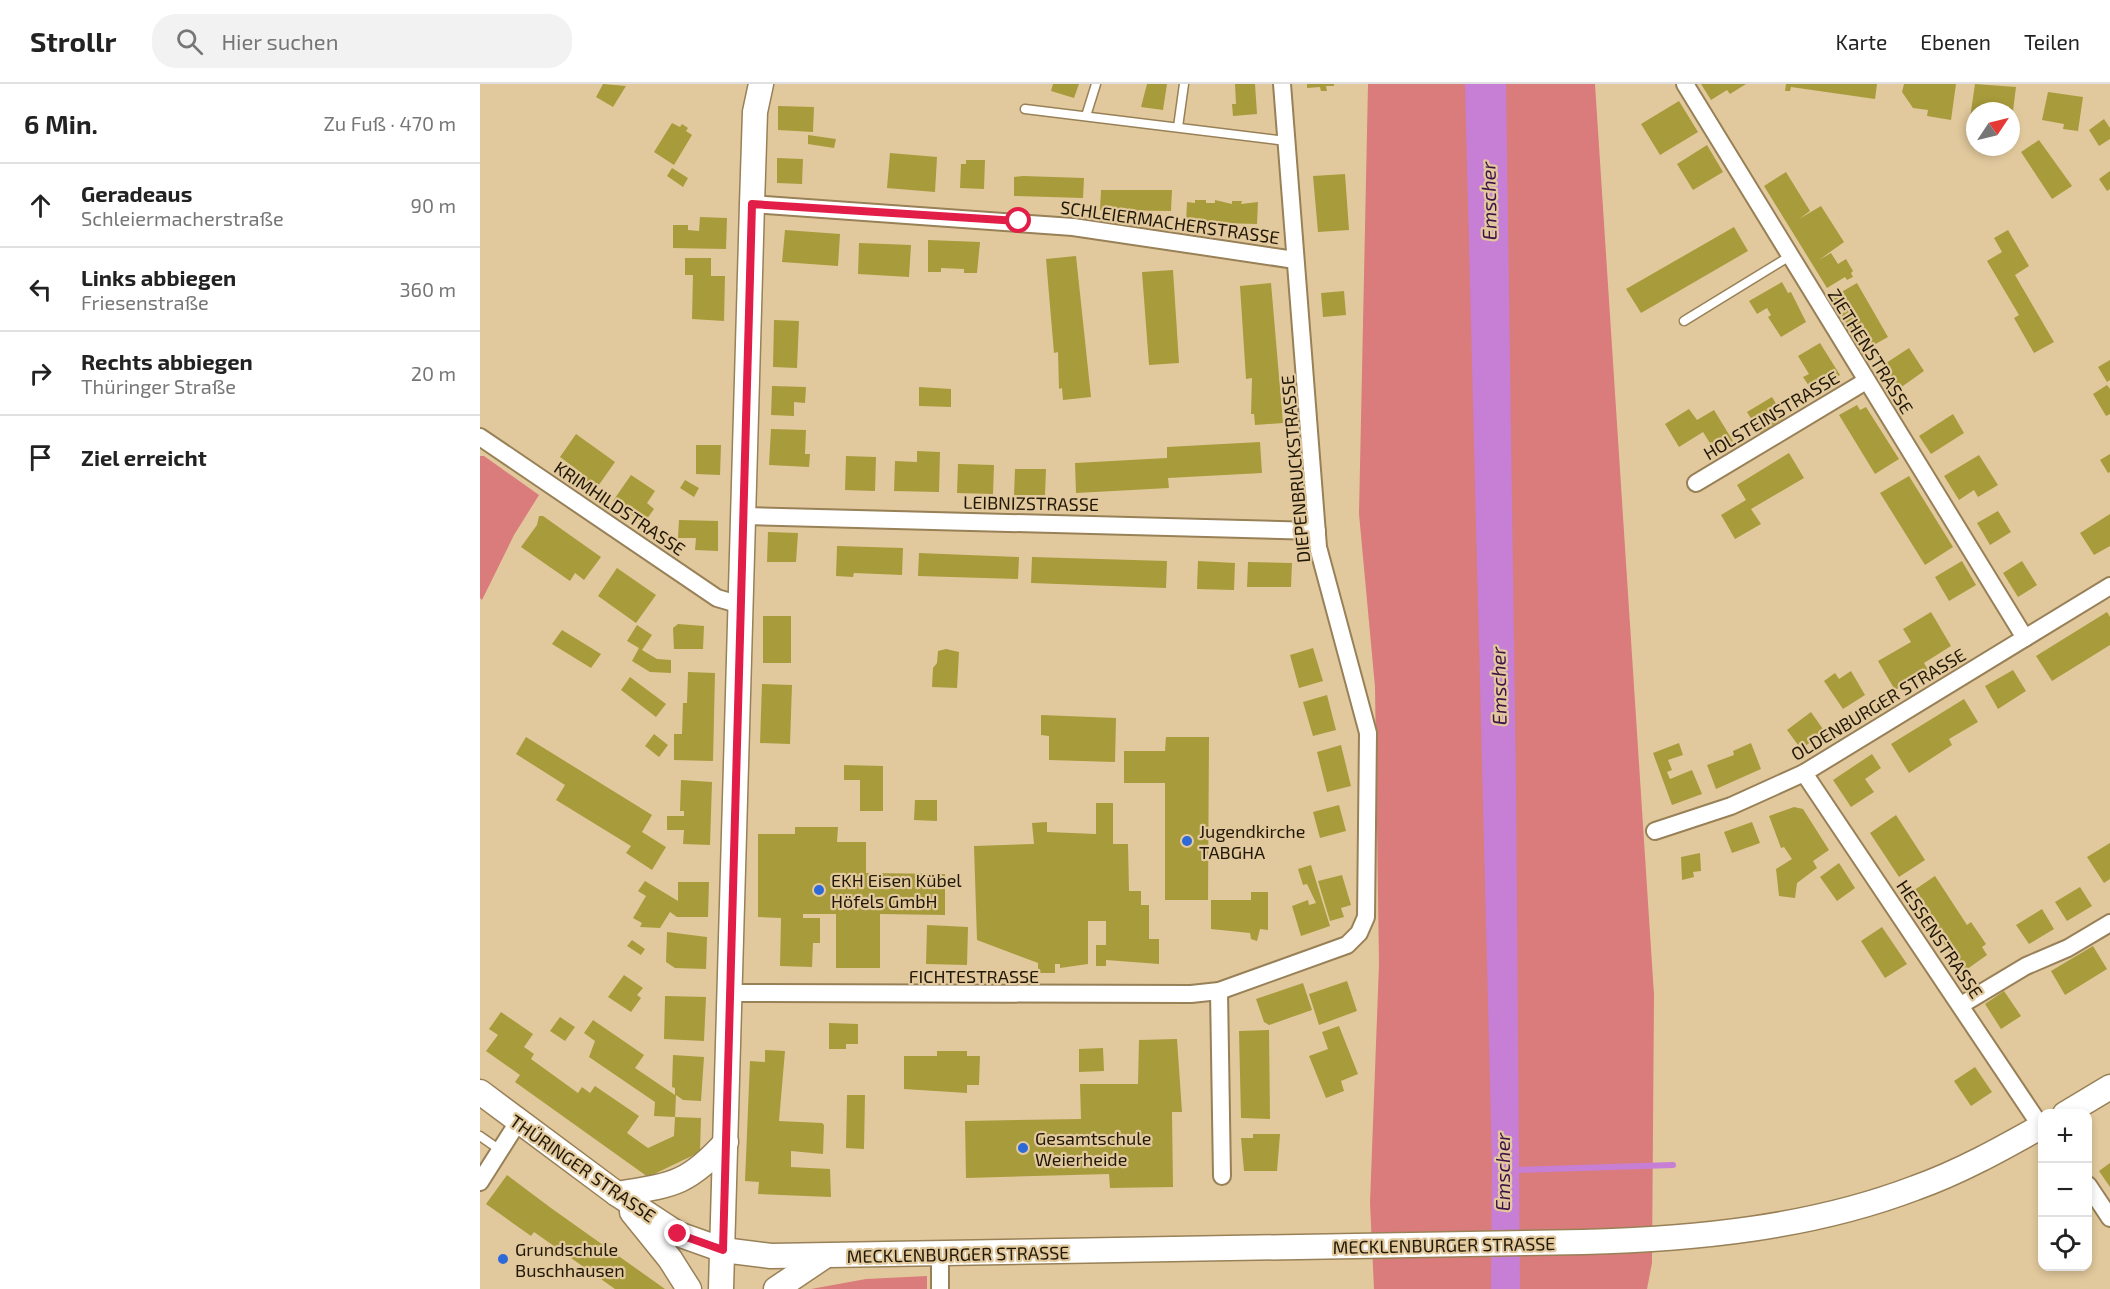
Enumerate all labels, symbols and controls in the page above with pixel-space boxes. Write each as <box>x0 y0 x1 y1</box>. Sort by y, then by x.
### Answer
search box <box>152 14 572 68</box>
text: Strollr <box>30 24 116 58</box>
icon: search <box>173 25 206 58</box>
text: Hier suchen <box>221 28 338 54</box>
text: Karte <box>1836 29 1887 54</box>
text: Ebenen <box>1920 29 1991 54</box>
text: Teilen <box>2024 29 2080 54</box>
north arrow <box>1966 102 2020 156</box>
text: 6 Min. <box>24 108 98 139</box>
text: Zu Fuß · 470 m <box>324 111 456 135</box>
water label: Emscher <box>1475 160 1501 241</box>
text: Geradeaus <box>81 180 192 206</box>
icon: ahead <box>24 189 57 222</box>
text: 90 m <box>411 193 456 217</box>
street label: SCHLEIERMACHERSTRASSE <box>1059 196 1281 248</box>
text: Schleiermacherstraße <box>81 206 284 230</box>
route start <box>1005 207 1031 233</box>
text: Links abbiegen <box>81 264 236 290</box>
icon: left <box>24 273 57 306</box>
text: 360 m <box>399 277 456 301</box>
street label: ZIETHENSTRASSE <box>1824 284 1918 418</box>
text: Friesenstraße <box>81 290 209 314</box>
text: Rechts abbiegen <box>81 348 253 374</box>
icon: right <box>24 357 57 390</box>
text: 20 m <box>411 361 456 385</box>
street label: HOLSTEINSTRASSE <box>1699 366 1843 464</box>
text: Thüringer Straße <box>81 374 236 398</box>
street label: DIEPENBRUCKSTRASSE <box>1276 374 1314 564</box>
icon: arrive <box>24 441 57 474</box>
text: Ziel erreicht <box>81 444 207 470</box>
street label: KRIMHILDSTRASSE <box>550 456 690 560</box>
street label: LEIBNIZSTRASSE <box>963 491 1099 515</box>
street label: OLDENBURGER STRASSE <box>1787 643 1969 765</box>
water label: Emscher <box>1485 645 1511 726</box>
place label: Jugendkirche TABGHA <box>1199 820 1305 863</box>
marker: Jugendkirche TABGHA <box>1180 834 1194 848</box>
place label: EKH Eisen Kübel Höfels GmbH <box>831 869 962 912</box>
street label: HESSENSTRASSE <box>1892 876 1988 1002</box>
marker: EKH Eisen Kübel Höfels GmbH <box>812 883 826 897</box>
street label: FICHTESTRASSE <box>909 965 1039 987</box>
street label: THÜRINGER STRASSE <box>506 1109 660 1227</box>
map controls <box>2038 1109 2092 1271</box>
button: + <box>2038 1109 2092 1163</box>
place label: Gesamtschule Weierheide <box>1035 1127 1151 1170</box>
water label: Emscher <box>1490 1132 1514 1211</box>
marker: Gesamtschule Weierheide <box>1016 1141 1030 1155</box>
button: − <box>2038 1163 2092 1217</box>
button: locate <box>2038 1217 2092 1271</box>
route end <box>664 1220 690 1246</box>
street label: MECKLENBURGER STRASSE <box>1333 1232 1555 1258</box>
place label: Grundschule Buschhausen <box>515 1238 625 1281</box>
street label: MECKLENBURGER STRASSE <box>847 1241 1069 1267</box>
marker: Grundschule Buschhausen <box>496 1252 510 1266</box>

